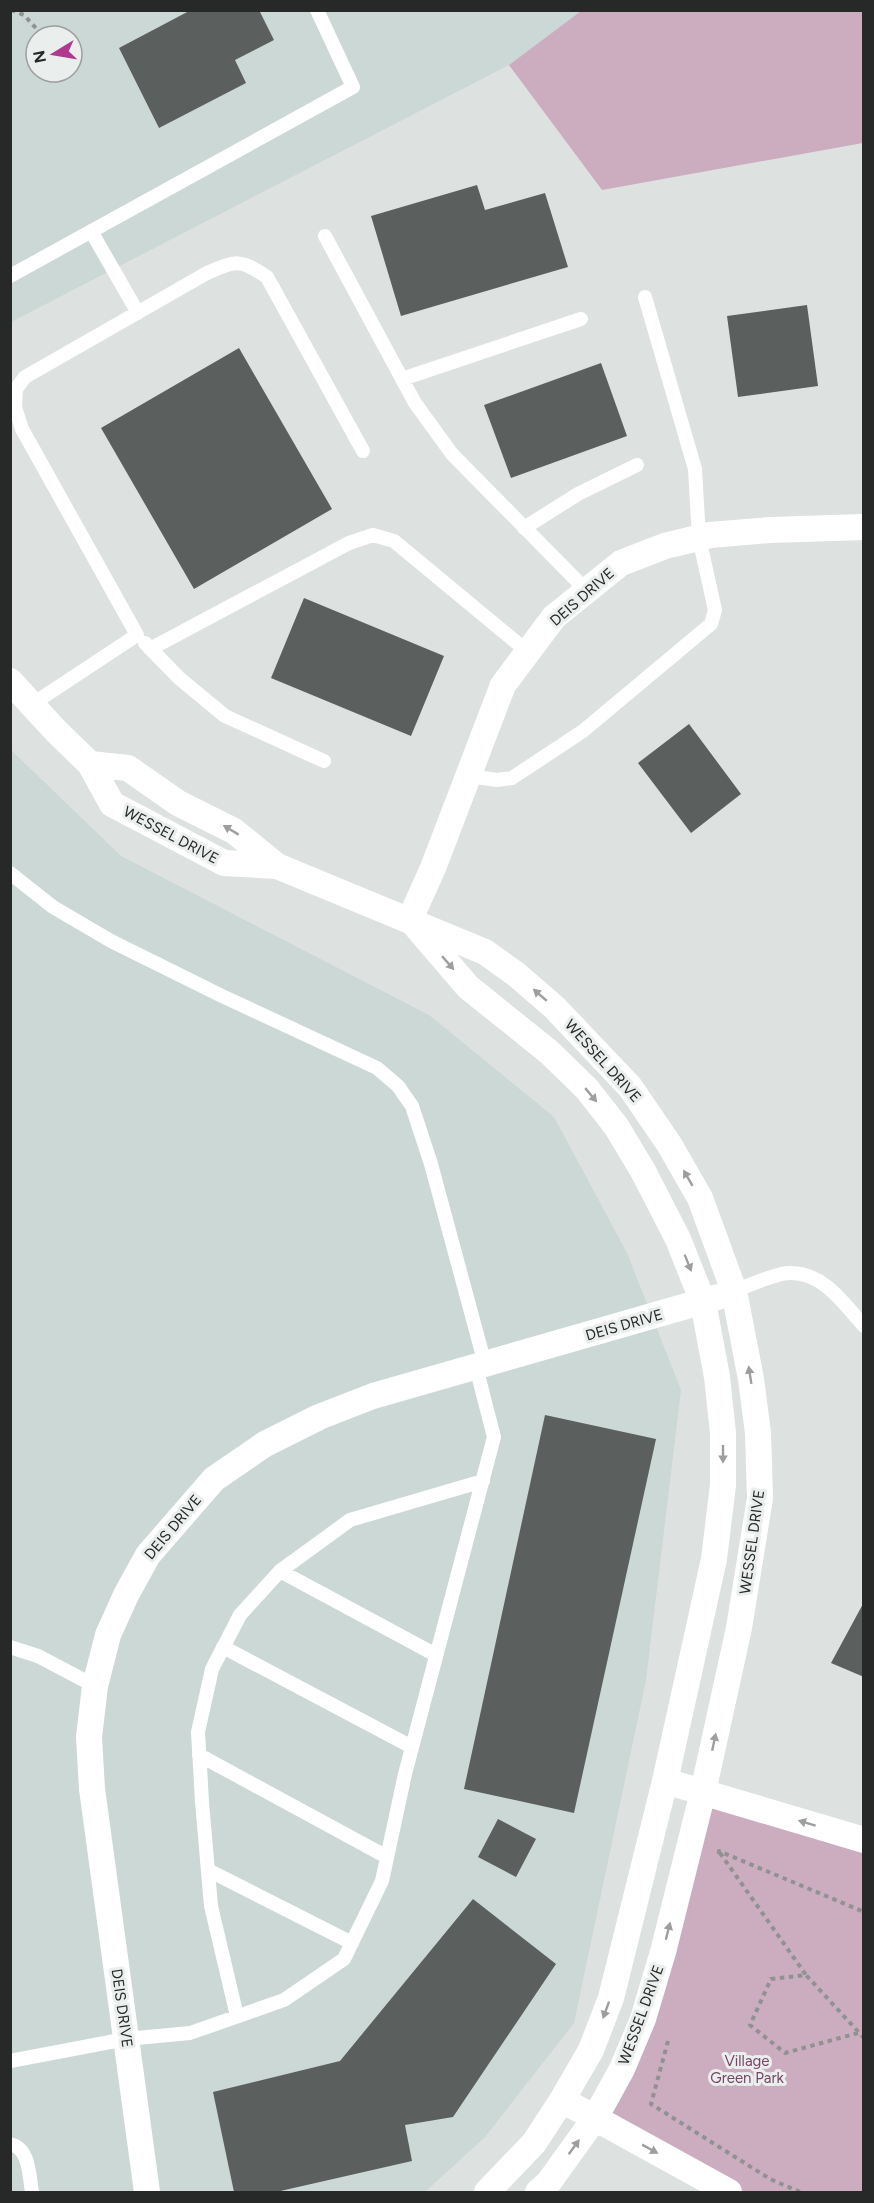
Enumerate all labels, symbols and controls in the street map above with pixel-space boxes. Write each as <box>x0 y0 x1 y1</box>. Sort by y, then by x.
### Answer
north arrow <box>24 24 84 84</box>
text: N <box>29 49 50 65</box>
street label: DEIS DRIVE <box>546 564 618 630</box>
street label: WESSEL DRIVE <box>120 802 222 868</box>
one-way arrow <box>223 825 239 836</box>
one-way arrow <box>441 956 455 971</box>
one-way arrow <box>533 989 548 1002</box>
street label: WESSEL DRIVE <box>561 1016 645 1106</box>
one-way arrow <box>585 1087 598 1103</box>
one-way arrow <box>684 1170 694 1187</box>
one-way arrow <box>684 1254 693 1272</box>
street label: DEIS DRIVE <box>583 1305 665 1345</box>
one-way arrow <box>745 1365 754 1384</box>
one-way arrow <box>718 1444 728 1463</box>
street label: WESSEL DRIVE <box>736 1489 768 1595</box>
street label: DEIS DRIVE <box>141 1491 205 1563</box>
one-way arrow <box>710 1733 720 1751</box>
one-way arrow <box>798 1818 816 1827</box>
one-way arrow <box>664 1922 673 1940</box>
street label: WESSEL DRIVE <box>615 1963 667 2067</box>
street label: DEIS DRIVE <box>108 1968 136 2048</box>
one-way arrow <box>601 2001 611 2019</box>
park label: Village Green Park <box>710 2052 784 2087</box>
one-way arrow <box>568 2139 580 2155</box>
one-way arrow <box>641 2144 658 2154</box>

